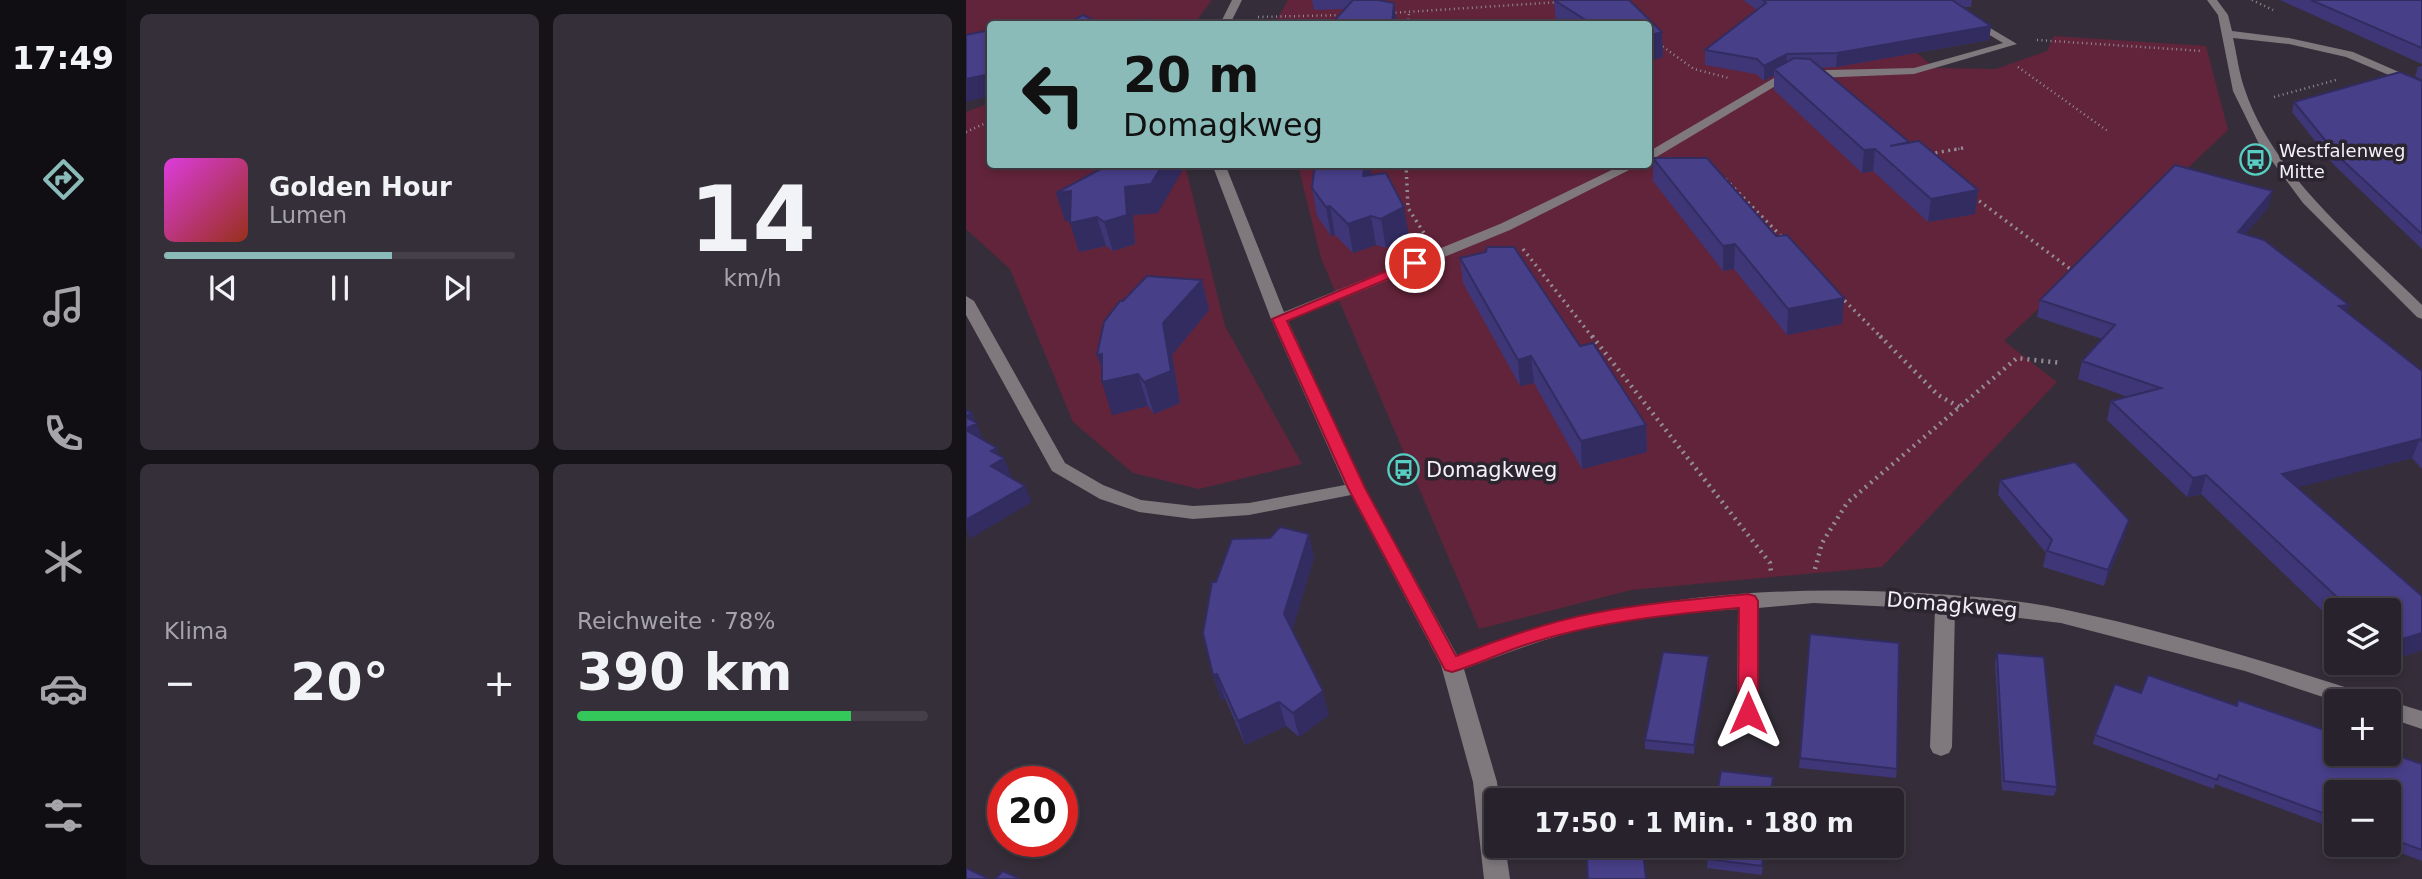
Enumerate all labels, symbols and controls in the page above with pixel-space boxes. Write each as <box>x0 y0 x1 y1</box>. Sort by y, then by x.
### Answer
text: 17:49 <box>12 39 114 77</box>
text: 20 m <box>1123 47 1259 104</box>
icon: left <box>1008 49 1099 140</box>
text: Domagkweg <box>1123 106 1323 144</box>
place label: Westfalenweg Mitte <box>2279 140 2405 182</box>
bus stop icon: Westfalenweg Mitte <box>2239 143 2273 177</box>
icon: directions <box>39 155 88 204</box>
text: 14 <box>689 167 816 272</box>
text: Golden Hour <box>269 172 452 202</box>
text: Lumen <box>269 202 347 228</box>
pin <box>1385 233 1445 293</box>
icon: arrive <box>1396 244 1434 282</box>
text: km/h <box>723 265 782 291</box>
icon: previous <box>204 269 242 307</box>
icon: pause <box>321 269 359 307</box>
icon: next <box>438 269 476 307</box>
icon: music <box>39 282 88 331</box>
icon: phone <box>39 409 88 458</box>
bus stop icon: Domagkweg <box>1386 453 1420 487</box>
place label: Domagkweg <box>1426 458 1557 482</box>
icon: climate <box>39 537 88 586</box>
street label: Domagkweg <box>1886 587 2018 623</box>
map controls <box>2324 598 2401 857</box>
button: layers <box>2324 598 2401 675</box>
text: Reichweite · 78% <box>577 608 775 634</box>
text: Klima <box>164 618 228 644</box>
text: 390 km <box>577 642 792 702</box>
text: 20° <box>290 652 389 712</box>
text: − <box>164 661 196 705</box>
text: + <box>483 661 515 705</box>
icon: car <box>39 664 88 713</box>
position arrow <box>1711 676 1785 750</box>
button: + <box>2324 689 2401 766</box>
speed limit sign: 20 <box>987 766 1078 857</box>
button: − <box>2324 780 2401 857</box>
icon: filters <box>39 791 88 840</box>
text: 17:50 · 1 Min. · 180 m <box>1534 808 1854 838</box>

